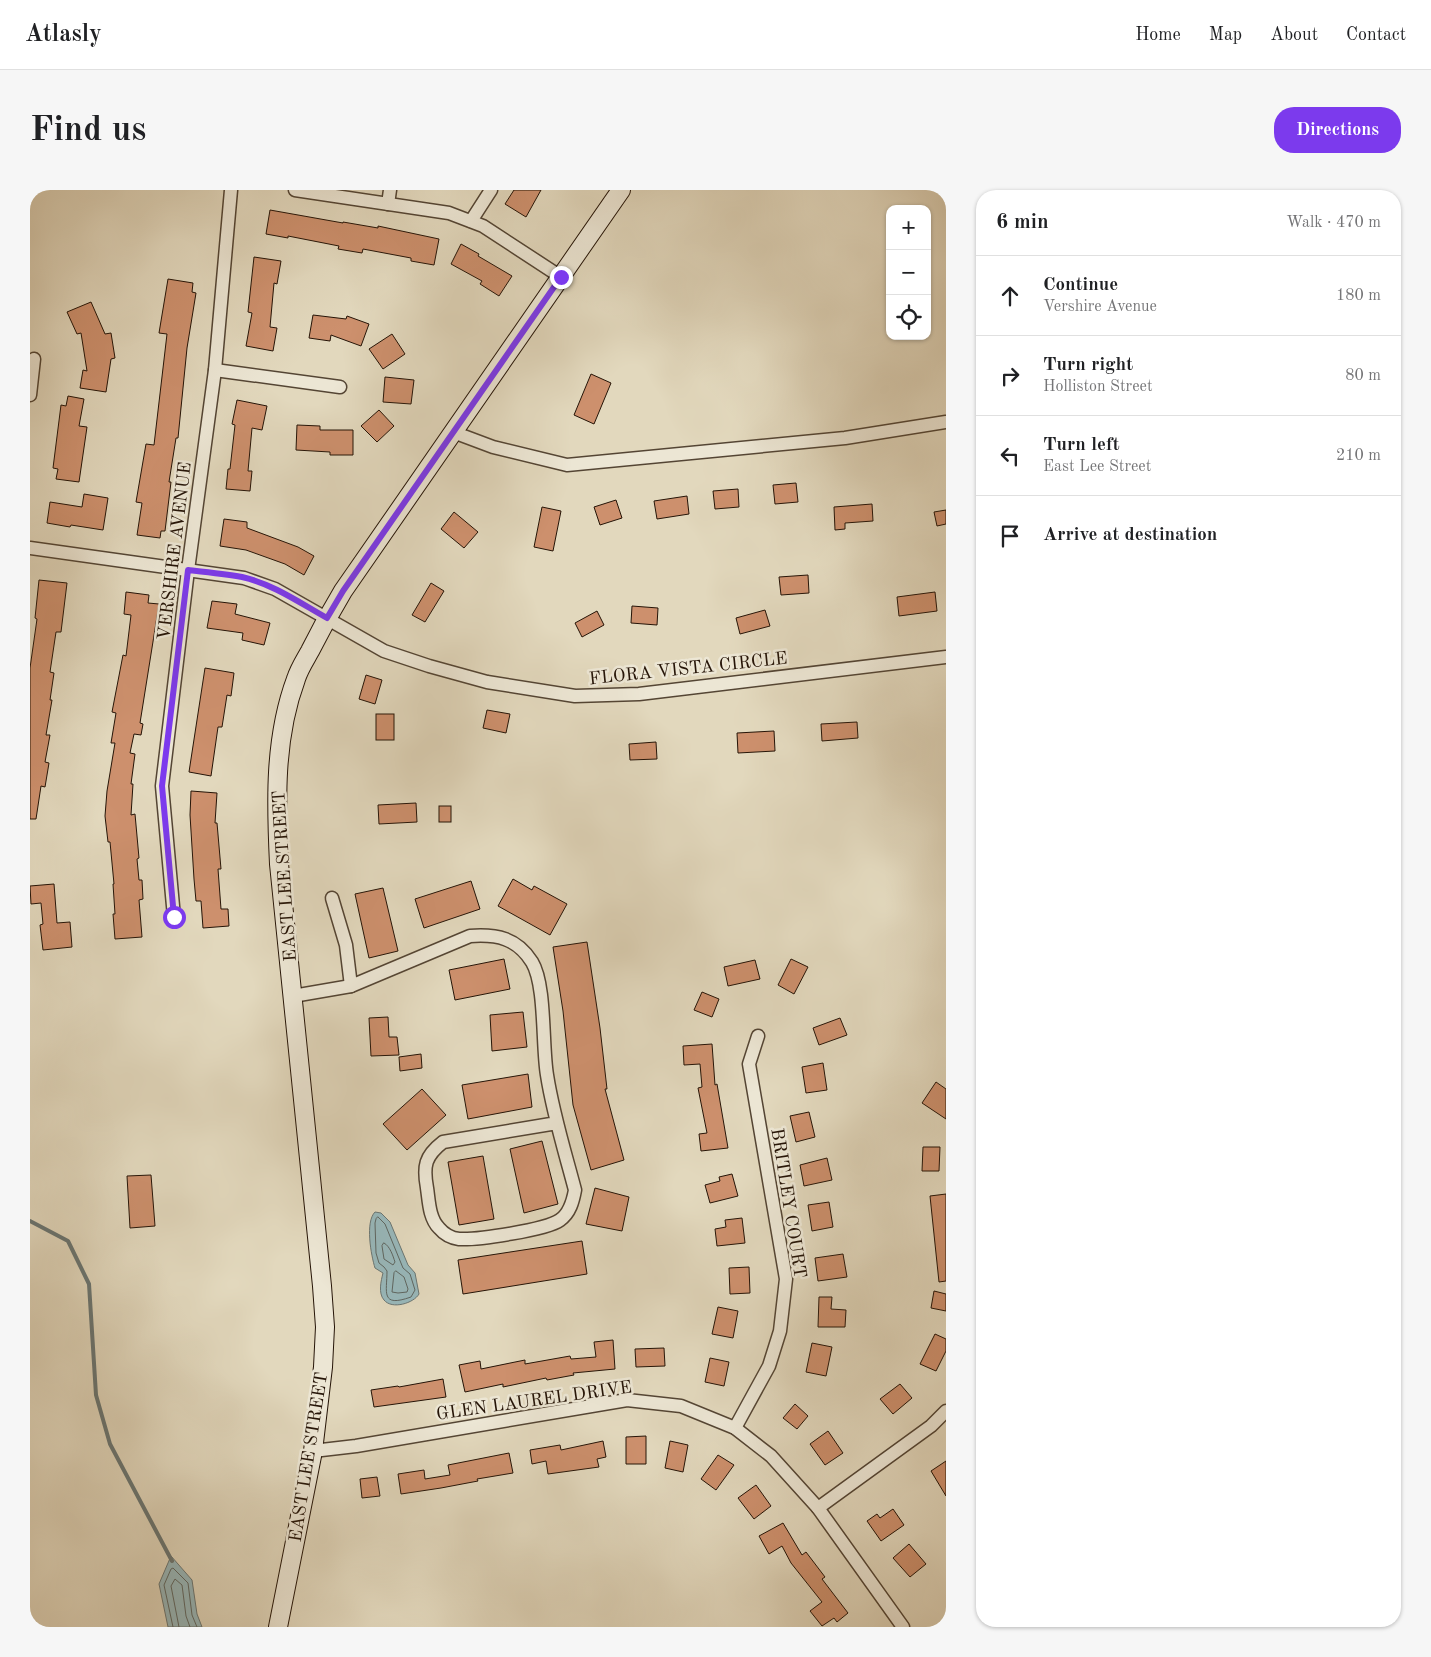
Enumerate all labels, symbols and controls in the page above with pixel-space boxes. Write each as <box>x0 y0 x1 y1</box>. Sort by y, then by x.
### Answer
text: Atlasly <box>25 23 102 47</box>
text: Home <box>1135 26 1181 44</box>
text: Map <box>1209 26 1242 44</box>
text: About <box>1270 26 1318 44</box>
text: Contact <box>1346 26 1406 44</box>
button: Directions <box>1274 107 1401 153</box>
text: Find us <box>30 113 146 148</box>
map controls <box>886 205 931 340</box>
button: + <box>886 205 931 250</box>
text: 6 min <box>996 212 1049 233</box>
text: Walk · 470 m <box>1286 215 1381 231</box>
button: − <box>886 250 931 295</box>
route end <box>550 266 573 289</box>
text: Continue <box>1043 276 1118 295</box>
icon: ahead <box>996 282 1024 310</box>
text: 180 m <box>1336 288 1381 304</box>
button: locate <box>886 295 931 340</box>
text: Vershire Avenue <box>1043 299 1157 315</box>
text: Turn right <box>1043 356 1133 375</box>
icon: right <box>996 362 1024 390</box>
text: 80 m <box>1345 368 1381 384</box>
text: Holliston Street <box>1043 379 1153 395</box>
text: Turn left <box>1043 436 1120 455</box>
icon: left <box>996 442 1024 470</box>
text: 210 m <box>1336 448 1381 464</box>
text: East Lee Street <box>1043 459 1151 475</box>
street label: VERSHIRE AVENUE <box>155 461 195 641</box>
icon: arrive <box>996 522 1024 550</box>
text: Arrive at destination <box>1043 526 1217 545</box>
street label: FLORA VISTA CIRCLE <box>588 650 788 688</box>
street label: EAST LEE STREET <box>270 790 300 962</box>
route start <box>163 906 186 929</box>
street label: BRITLEY COURT <box>767 1127 809 1280</box>
street label: EAST LEE STREET <box>287 1371 331 1543</box>
street label: GLEN LAUREL DRIVE <box>435 1378 633 1424</box>

